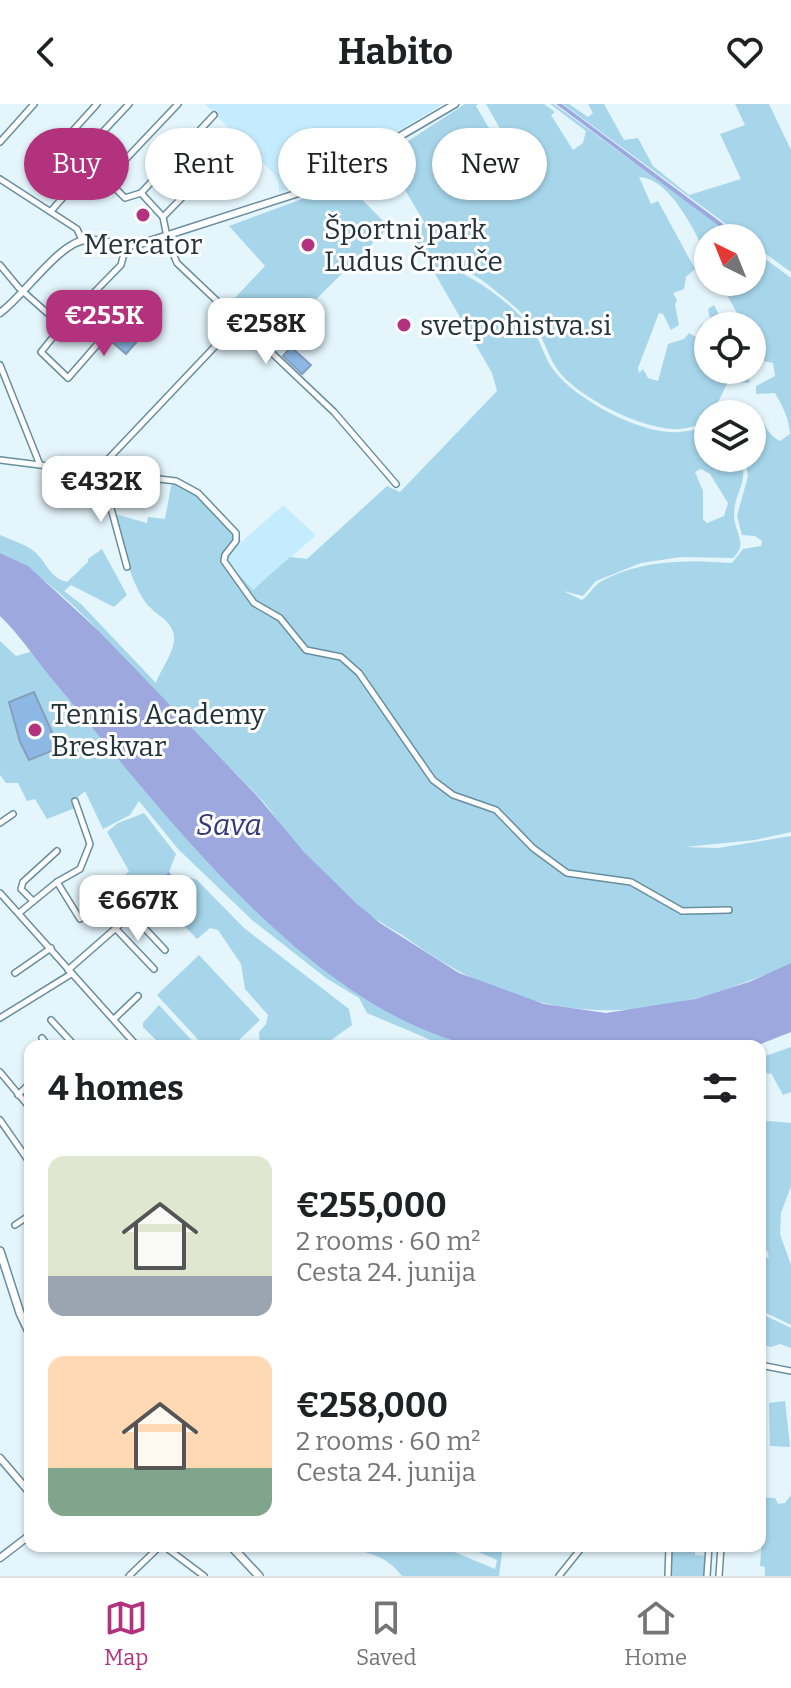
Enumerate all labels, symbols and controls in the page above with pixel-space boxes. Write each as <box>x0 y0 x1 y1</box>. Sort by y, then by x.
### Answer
icon: back <box>24 30 68 74</box>
text: Habito <box>338 30 453 74</box>
icon: heart <box>723 30 767 74</box>
chip: Buy <box>24 128 129 200</box>
chip: Rent <box>145 128 262 200</box>
chip: Filters <box>278 128 416 200</box>
chip: New <box>432 128 547 200</box>
marker: Mercator <box>134 206 152 224</box>
place label: Športni park Ludus Črnuče <box>324 213 503 278</box>
north arrow <box>694 224 766 296</box>
map controls <box>694 224 766 472</box>
place label: Mercator <box>84 228 202 261</box>
marker: Športni park Ludus Črnuče <box>299 236 317 254</box>
pin: €255K <box>48 290 160 358</box>
pin: €258K <box>210 298 322 366</box>
text: €255K <box>64 300 144 331</box>
text: €258K <box>226 308 306 339</box>
place label: svetpohistva.si <box>420 309 612 342</box>
button: locate <box>694 312 766 384</box>
marker: svetpohistva.si <box>395 316 413 334</box>
button: layers <box>694 400 766 472</box>
pin: €432K <box>45 456 157 524</box>
text: €432K <box>60 466 142 497</box>
place label: Tennis Academy Breskvar <box>51 698 265 763</box>
marker: Tennis Academy Breskvar <box>26 721 44 739</box>
water label: Sava <box>196 807 262 843</box>
pin: €667K <box>82 875 194 943</box>
text: €667K <box>97 885 179 916</box>
icon: filters <box>698 1066 742 1110</box>
text: 4 homes <box>48 1068 184 1109</box>
text: €255,000 <box>296 1185 447 1226</box>
icon: home <box>112 1188 208 1284</box>
text: 2 rooms · 60 m² <box>296 1226 480 1257</box>
text: Cesta 24. junija <box>296 1257 476 1288</box>
text: €258,000 <box>296 1385 448 1426</box>
icon: home <box>112 1388 208 1484</box>
text: 2 rooms · 60 m² <box>296 1426 480 1457</box>
text: Cesta 24. junija <box>296 1457 476 1488</box>
tab: Map <box>104 1596 148 1671</box>
tab: Saved <box>356 1596 417 1671</box>
tab: Home <box>624 1596 687 1671</box>

